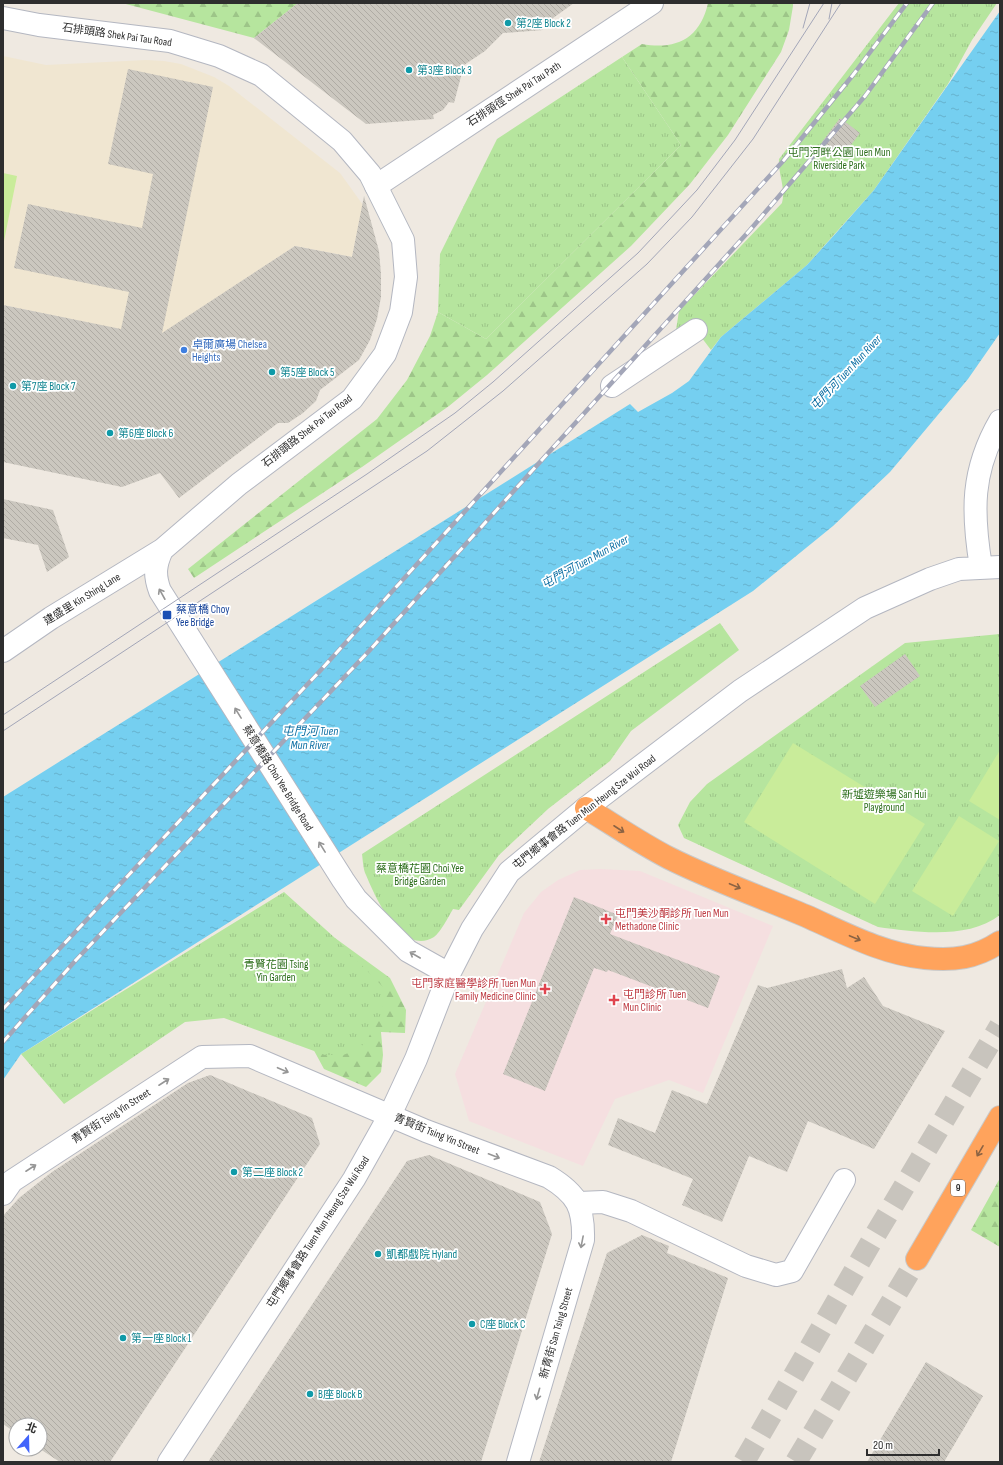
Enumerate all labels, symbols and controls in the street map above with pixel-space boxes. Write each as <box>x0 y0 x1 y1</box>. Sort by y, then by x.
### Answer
place label: 第2座 Block 2 <box>516 17 571 30</box>
marker: 第2座 Block 2 <box>503 18 513 28</box>
street label: 石排頭路 Shek Pai Tau Road <box>61 21 173 49</box>
street label: 石排頭徑 Shek Pai Tau Path <box>465 59 564 129</box>
place label: 第3座 Block 3 <box>417 64 472 77</box>
marker: 第3座 Block 3 <box>404 65 414 75</box>
park label: 屯門河畔公園 Tuen Mun Riverside Park <box>788 146 891 172</box>
water label: 屯門河 Tuen Mun River <box>807 332 885 414</box>
place label: 卓爾廣場 Chelsea Heights <box>192 338 267 364</box>
marker: 卓爾廣場 Chelsea Heights <box>179 345 189 355</box>
place label: 第5座 Block 5 <box>280 366 334 379</box>
marker: 第5座 Block 5 <box>267 367 277 377</box>
place label: 第7座 Block 7 <box>21 380 76 393</box>
marker: 第7座 Block 7 <box>8 381 18 391</box>
street label: 石排頭路 Shek Pai Tau Road <box>259 392 355 470</box>
place label: 第6座 Block 6 <box>118 427 173 440</box>
marker: 第6座 Block 6 <box>105 428 115 438</box>
water label: 屯門河 Tuen Mun River <box>539 532 632 592</box>
street label: 建盛里 Kin Shing Lane <box>41 570 123 628</box>
one-way arrow <box>158 588 165 600</box>
place label: 蔡意橋 Choy Yee Bridge <box>176 603 230 629</box>
marker: 蔡意橋 Choy Yee Bridge <box>161 609 173 621</box>
one-way arrow <box>233 707 241 719</box>
street label: 蔡意橋路 Choi Yee Bridge Road <box>240 723 316 834</box>
water label: 屯門河 Tuen Mun River <box>282 724 338 753</box>
street label: 屯門鄉事會路 Tuen Mun Heung Sze Wui Road <box>510 752 659 872</box>
park label: 新墟遊樂場 San Hui Playground <box>842 788 926 814</box>
one-way arrow <box>613 825 624 833</box>
one-way arrow <box>318 842 326 853</box>
park label: 蔡意橋花園 Choi Yee Bridge Garden <box>376 862 464 888</box>
one-way arrow <box>729 883 741 891</box>
place label: 屯門美沙酮診所 Tuen Mun Methadone Clinic <box>615 907 729 933</box>
marker: 屯門美沙酮診所 Tuen Mun Methadone Clinic <box>600 913 612 925</box>
one-way arrow <box>848 934 860 942</box>
one-way arrow <box>409 951 421 958</box>
park label: 青賢花園 Tsing Yin Garden <box>244 958 309 984</box>
place label: 屯門家庭醫學診所 Tuen Mun Family Medicine Clinic <box>411 977 536 1003</box>
marker: 屯門家庭醫學診所 Tuen Mun Family Medicine Clinic <box>539 983 551 995</box>
place label: 屯門診所 Tuen Mun Clinic <box>623 988 686 1014</box>
marker: 屯門診所 Tuen Mun Clinic <box>608 994 620 1006</box>
one-way arrow <box>277 1067 289 1074</box>
one-way arrow <box>158 1078 169 1086</box>
street label: 青賢街 Tsing Yin Street <box>69 1085 153 1146</box>
street label: 青賢街 Tsing Yin Street <box>392 1111 482 1157</box>
one-way arrow <box>976 1145 984 1157</box>
street label: 屯門鄉事會路 Tuen Mun Heung Sze Wui Road <box>264 1153 372 1310</box>
one-way arrow <box>488 1153 500 1161</box>
one-way arrow <box>25 1164 36 1172</box>
place label: 第二座 Block 2 <box>242 1166 304 1179</box>
marker: 第二座 Block 2 <box>229 1167 239 1177</box>
road number: 9 <box>951 1180 965 1196</box>
one-way arrow <box>577 1235 585 1248</box>
place label: 凱都戲院 Hyland <box>386 1248 458 1261</box>
marker: 凱都戲院 Hyland <box>373 1249 383 1259</box>
street label: 新青街 San Tsing Street <box>537 1285 575 1380</box>
place label: C座 Block C <box>480 1318 525 1331</box>
marker: C座 Block C <box>467 1319 477 1329</box>
place label: 第一座 Block 1 <box>131 1332 192 1345</box>
marker: 第一座 Block 1 <box>118 1333 128 1343</box>
one-way arrow <box>534 1387 541 1400</box>
place label: B座 Block B <box>318 1388 363 1401</box>
marker: B座 Block B <box>305 1389 315 1399</box>
north arrow <box>8 1417 48 1457</box>
text: 北 <box>24 1420 39 1436</box>
scale bar <box>867 1431 939 1457</box>
text: 20 m <box>873 1438 893 1453</box>

